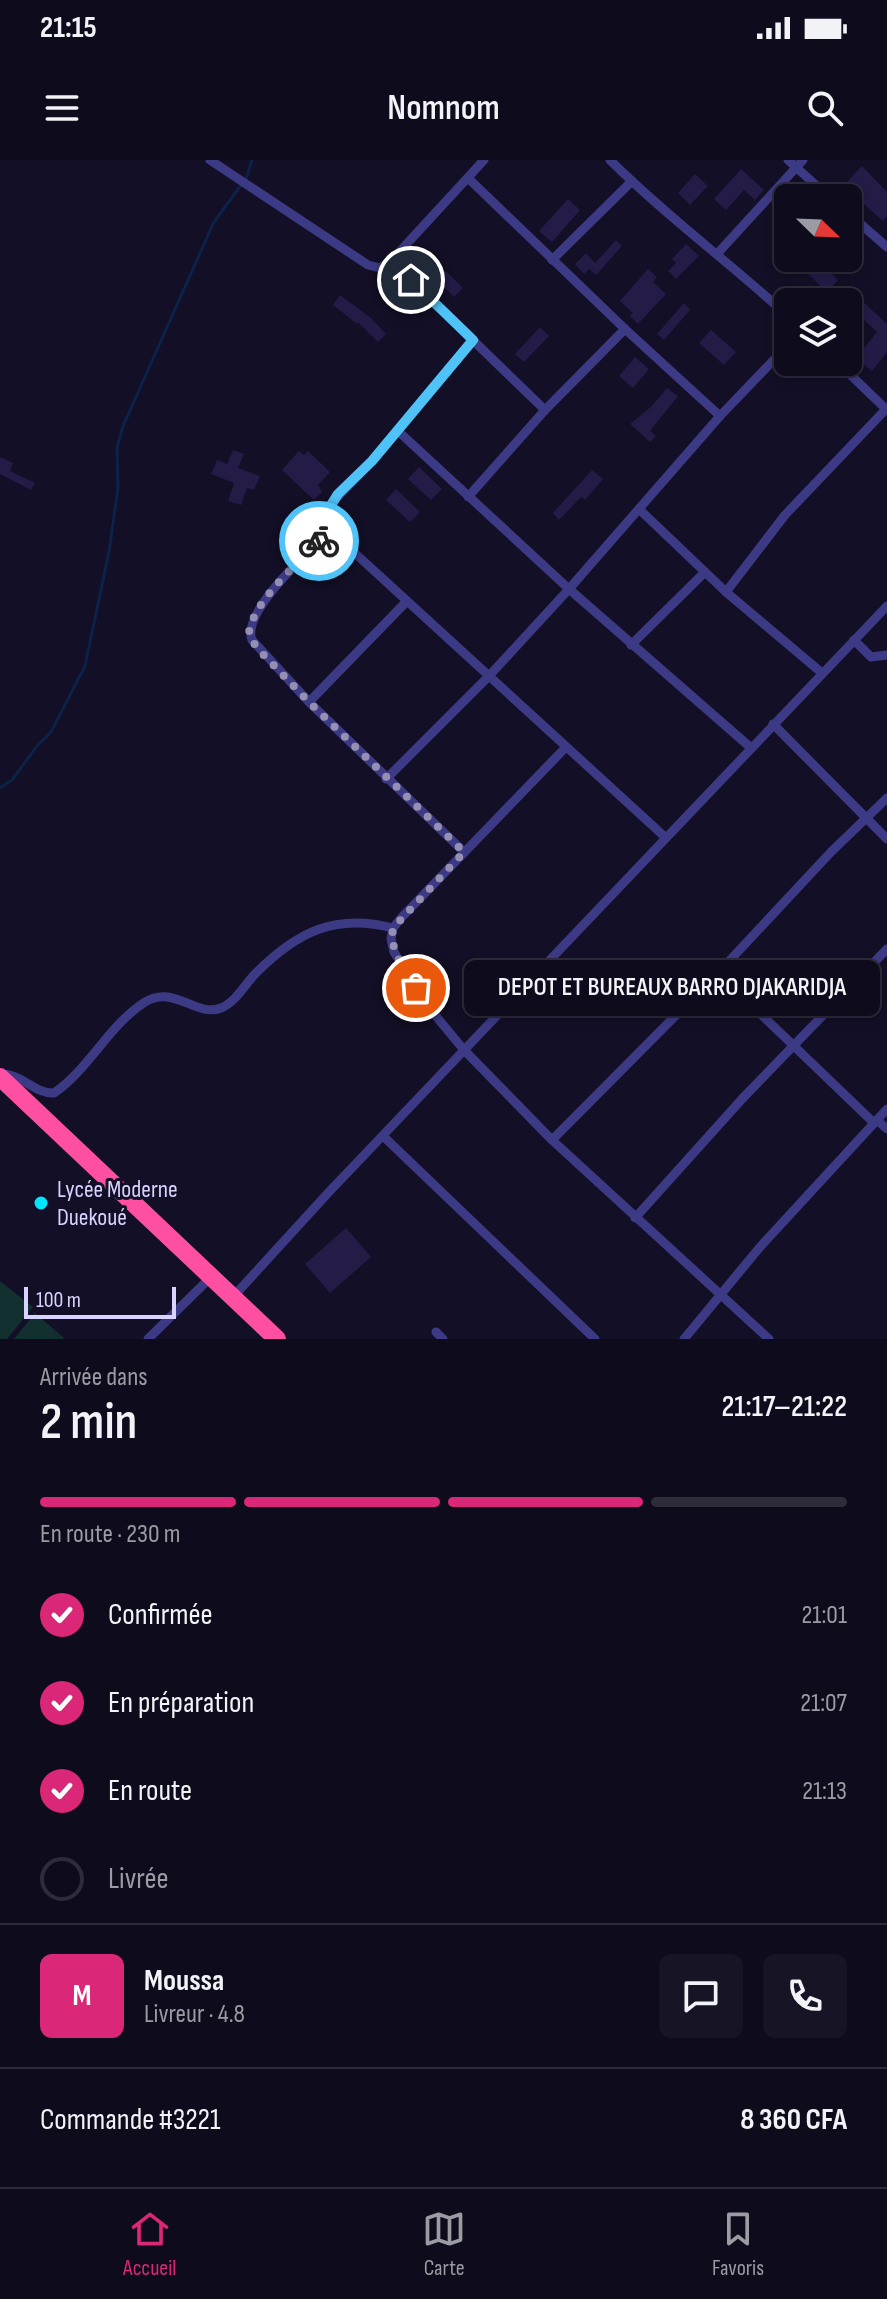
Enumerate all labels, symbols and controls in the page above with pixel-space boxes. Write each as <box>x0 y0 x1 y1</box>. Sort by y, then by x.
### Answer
text: 21:15 <box>40 10 97 46</box>
icon: menu <box>40 86 84 130</box>
icon: search <box>803 86 847 130</box>
text: Nomnom <box>387 87 500 130</box>
north arrow <box>774 184 862 272</box>
map controls <box>774 184 862 376</box>
pin <box>377 246 445 314</box>
icon: home <box>389 258 433 302</box>
button: layers <box>774 288 862 376</box>
courier <box>279 501 359 581</box>
icon: bike <box>297 519 341 563</box>
pin <box>382 954 450 1022</box>
callout: DEPOT ET BUREAUX BARRO DJAKARIDJA <box>464 960 880 1016</box>
icon: bag <box>394 966 438 1010</box>
text: DEPOT ET BUREAUX BARRO DJAKARIDJA <box>498 972 846 1003</box>
place label: Lycée Moderne Duekoué <box>57 1175 178 1232</box>
marker: Lycée Moderne Duekoué <box>32 1194 50 1212</box>
scale bar <box>24 1283 176 1319</box>
text: 100 m <box>36 1287 81 1314</box>
text: Arrivée dans <box>40 1362 148 1393</box>
text: 21:17–21:22 <box>721 1389 847 1425</box>
text: 2 min <box>40 1391 137 1454</box>
text: En route · 230 m <box>40 1519 180 1550</box>
icon: check <box>40 1593 84 1637</box>
text: Confirmée <box>108 1597 213 1633</box>
text: 21:01 <box>802 1600 847 1631</box>
icon: check <box>40 1681 84 1725</box>
text: En préparation <box>108 1685 254 1721</box>
text: 21:07 <box>800 1688 847 1719</box>
icon: check <box>40 1769 84 1813</box>
text: En route <box>108 1773 192 1809</box>
text: 21:13 <box>802 1776 847 1807</box>
text: Livrée <box>108 1861 169 1897</box>
button: chat <box>659 1954 743 2038</box>
button: phone <box>763 1954 847 2038</box>
text: Moussa <box>144 1963 224 1999</box>
text: M <box>73 1978 91 2014</box>
text: Livreur · 4.8 <box>144 1999 245 2030</box>
text: Commande #3221 <box>40 2102 221 2138</box>
text: 8 360 CFA <box>740 2102 847 2138</box>
tab: Accueil <box>123 2207 176 2282</box>
tab: Carte <box>422 2207 466 2282</box>
tab: Favoris <box>712 2207 764 2282</box>

